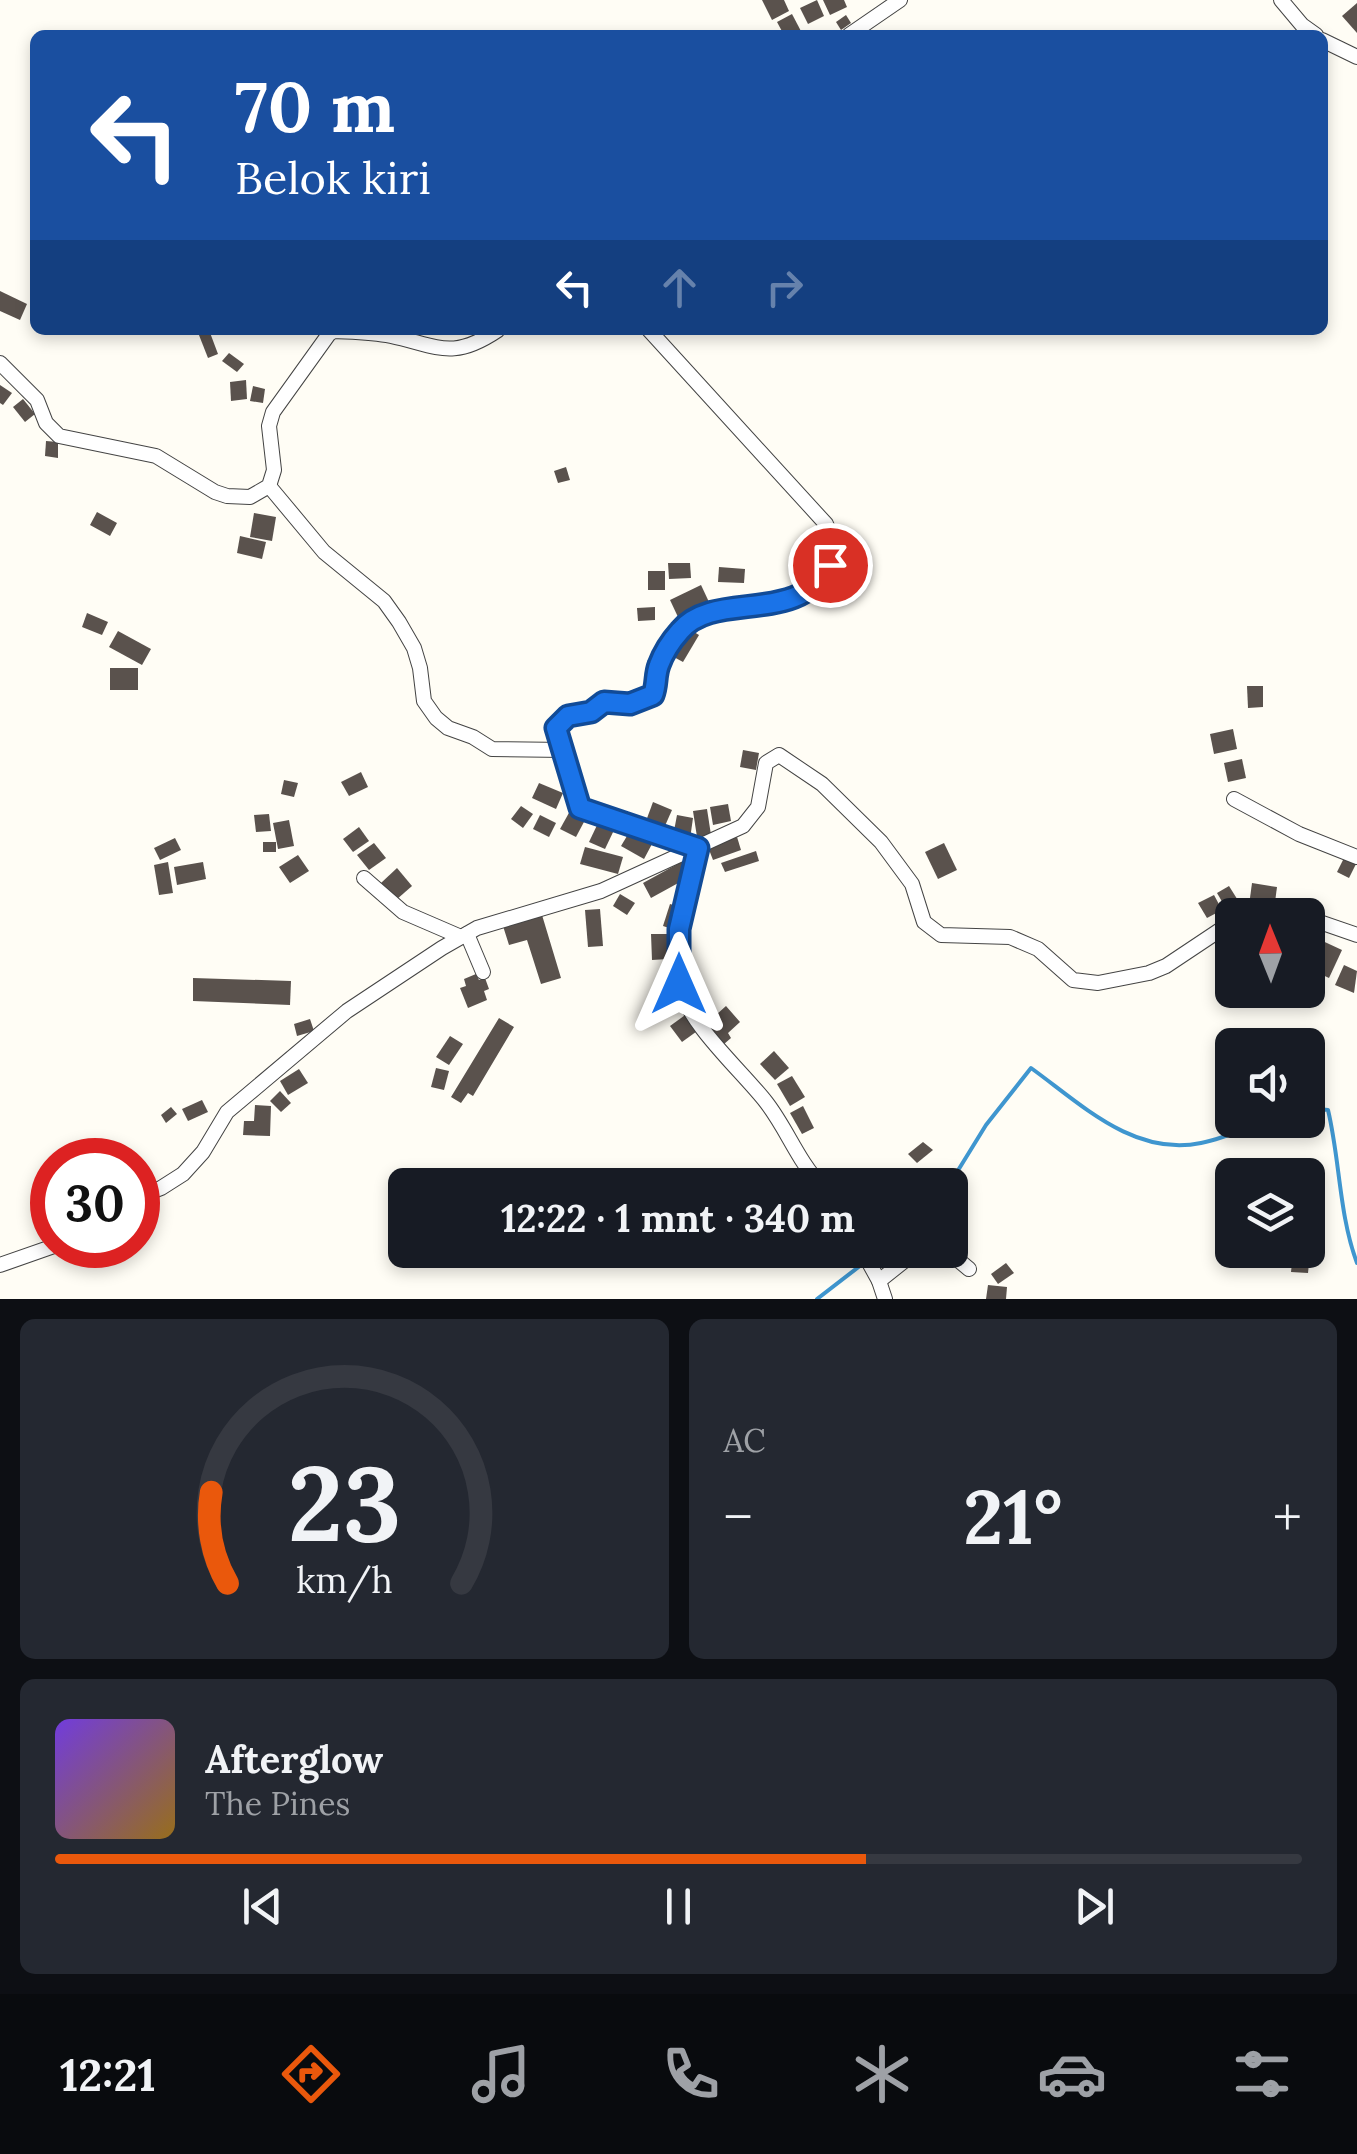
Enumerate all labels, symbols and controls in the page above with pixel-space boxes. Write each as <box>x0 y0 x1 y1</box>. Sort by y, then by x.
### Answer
text: 70 m <box>235 62 395 151</box>
icon: left <box>70 70 200 200</box>
text: Belok kiri <box>235 149 431 206</box>
icon: left <box>547 260 602 315</box>
icon: ahead <box>652 260 707 315</box>
icon: right <box>757 260 812 315</box>
pin <box>788 523 873 608</box>
icon: arrive <box>803 538 858 593</box>
north arrow <box>1215 898 1325 1008</box>
map controls <box>1215 898 1325 1268</box>
position arrow <box>627 932 731 1036</box>
button: sound <box>1215 1028 1325 1138</box>
speed limit sign: 30 <box>30 1138 160 1268</box>
button: layers <box>1215 1158 1325 1268</box>
text: 12:22 · 1 mnt · 340 m <box>501 1194 855 1242</box>
text: AC <box>724 1420 766 1461</box>
text: 23 <box>287 1436 401 1569</box>
text: 21° <box>963 1469 1062 1565</box>
text: − <box>724 1482 753 1552</box>
text: + <box>1273 1482 1302 1552</box>
text: km/h <box>296 1557 393 1603</box>
text: Afterglow <box>205 1735 383 1783</box>
text: The Pines <box>205 1783 350 1824</box>
icon: previous <box>235 1879 290 1934</box>
icon: pause <box>651 1879 706 1934</box>
icon: next <box>1067 1879 1122 1934</box>
icon: directions <box>276 2039 346 2109</box>
icon: music <box>466 2039 536 2109</box>
icon: phone <box>656 2039 726 2109</box>
icon: climate <box>847 2039 917 2109</box>
icon: car <box>1037 2039 1107 2109</box>
icon: filters <box>1227 2039 1297 2109</box>
text: 12:21 <box>60 2046 156 2103</box>

